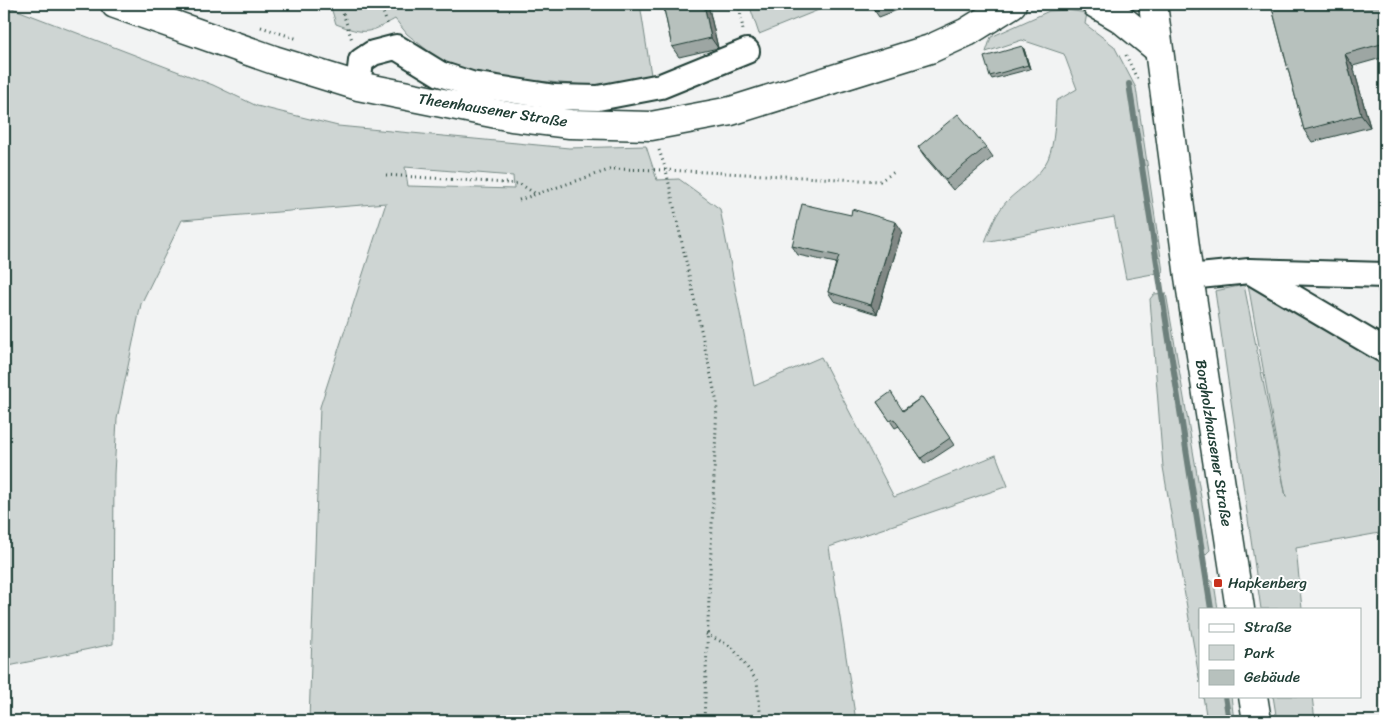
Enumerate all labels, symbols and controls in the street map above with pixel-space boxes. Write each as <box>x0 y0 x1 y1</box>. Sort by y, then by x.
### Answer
street label: Theenhausener Straße <box>416 85 570 135</box>
street label: Borgholzhausener Straße <box>1188 358 1240 529</box>
place label: Hapkenberg <box>1228 570 1307 596</box>
marker: Hapkenberg <box>1212 577 1224 589</box>
legend <box>1199 608 1362 698</box>
text: Straße <box>1244 614 1292 640</box>
text: Park <box>1244 640 1275 666</box>
text: Gebäude <box>1244 664 1300 690</box>

